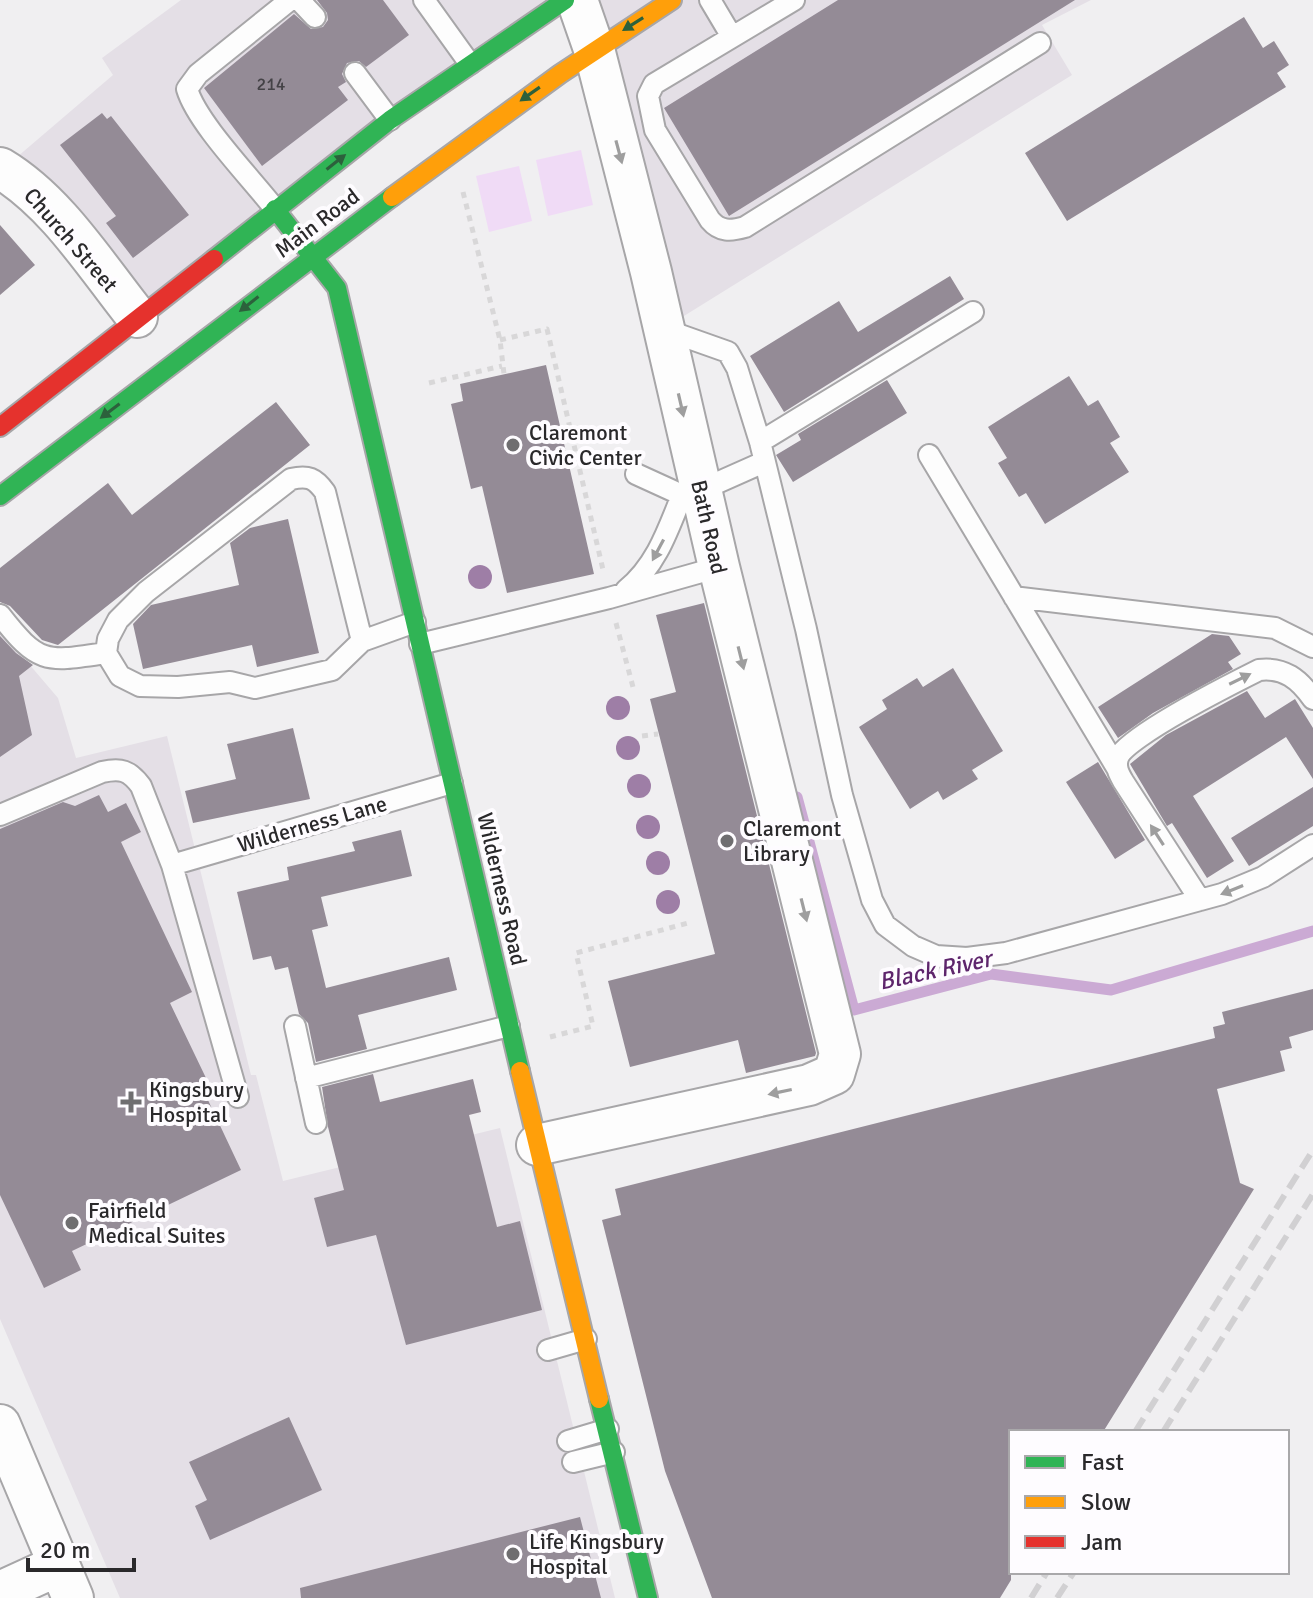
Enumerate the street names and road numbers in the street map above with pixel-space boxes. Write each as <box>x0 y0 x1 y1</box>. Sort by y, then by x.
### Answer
street label: Church Street <box>18 182 124 298</box>
street label: Main Road <box>269 182 365 264</box>
street label: Bath Road <box>685 477 733 577</box>
street label: Wilderness Lane <box>234 790 390 858</box>
street label: Wilderness Road <box>471 810 533 968</box>

